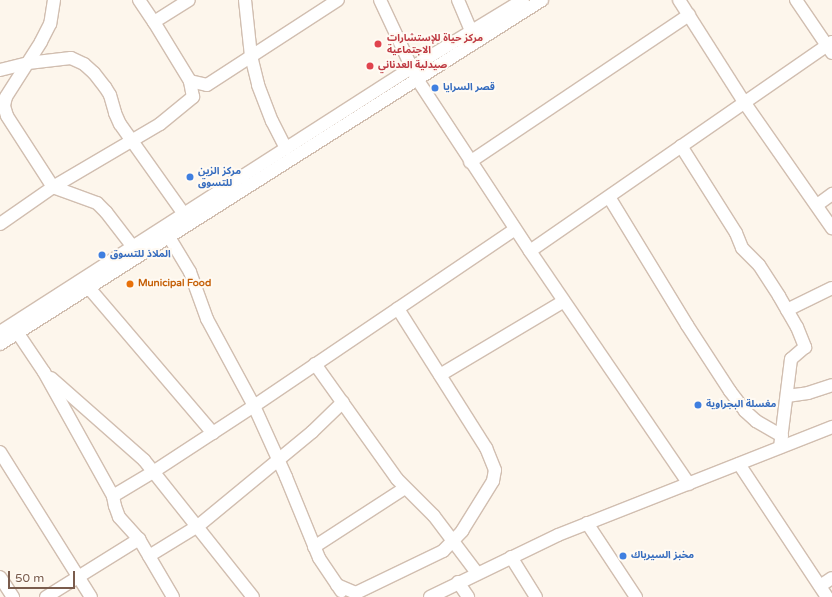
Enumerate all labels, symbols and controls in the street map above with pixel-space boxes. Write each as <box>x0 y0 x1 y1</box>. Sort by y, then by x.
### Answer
place label: مركز حياة للإستشارات الاجتماعية <box>387 32 483 56</box>
marker: مركز حياة للإستشارات الاجتماعية <box>372 38 384 50</box>
place label: صيدلية العدناني <box>378 60 447 72</box>
marker: صيدلية العدناني <box>365 61 375 71</box>
place label: قصر السرايا <box>443 82 495 94</box>
marker: قصر السرايا <box>430 83 440 93</box>
place label: مركز الزين للتسوق <box>198 165 241 188</box>
marker: مركز الزين للتسوق <box>185 172 195 182</box>
place label: الملاذ للتسوق <box>110 249 171 261</box>
marker: الملاذ للتسوق <box>97 250 107 260</box>
place label: Municipal Food <box>138 278 211 290</box>
marker: Municipal Food <box>125 279 135 289</box>
place label: مغسلة البجراوية <box>706 399 776 411</box>
marker: مغسلة البجراوية <box>693 400 703 410</box>
place label: مخبز السيرباك <box>631 550 694 562</box>
marker: مخبز السيرباك <box>618 551 628 561</box>
scale bar <box>10 563 77 589</box>
text: 50 m <box>15 571 44 585</box>

